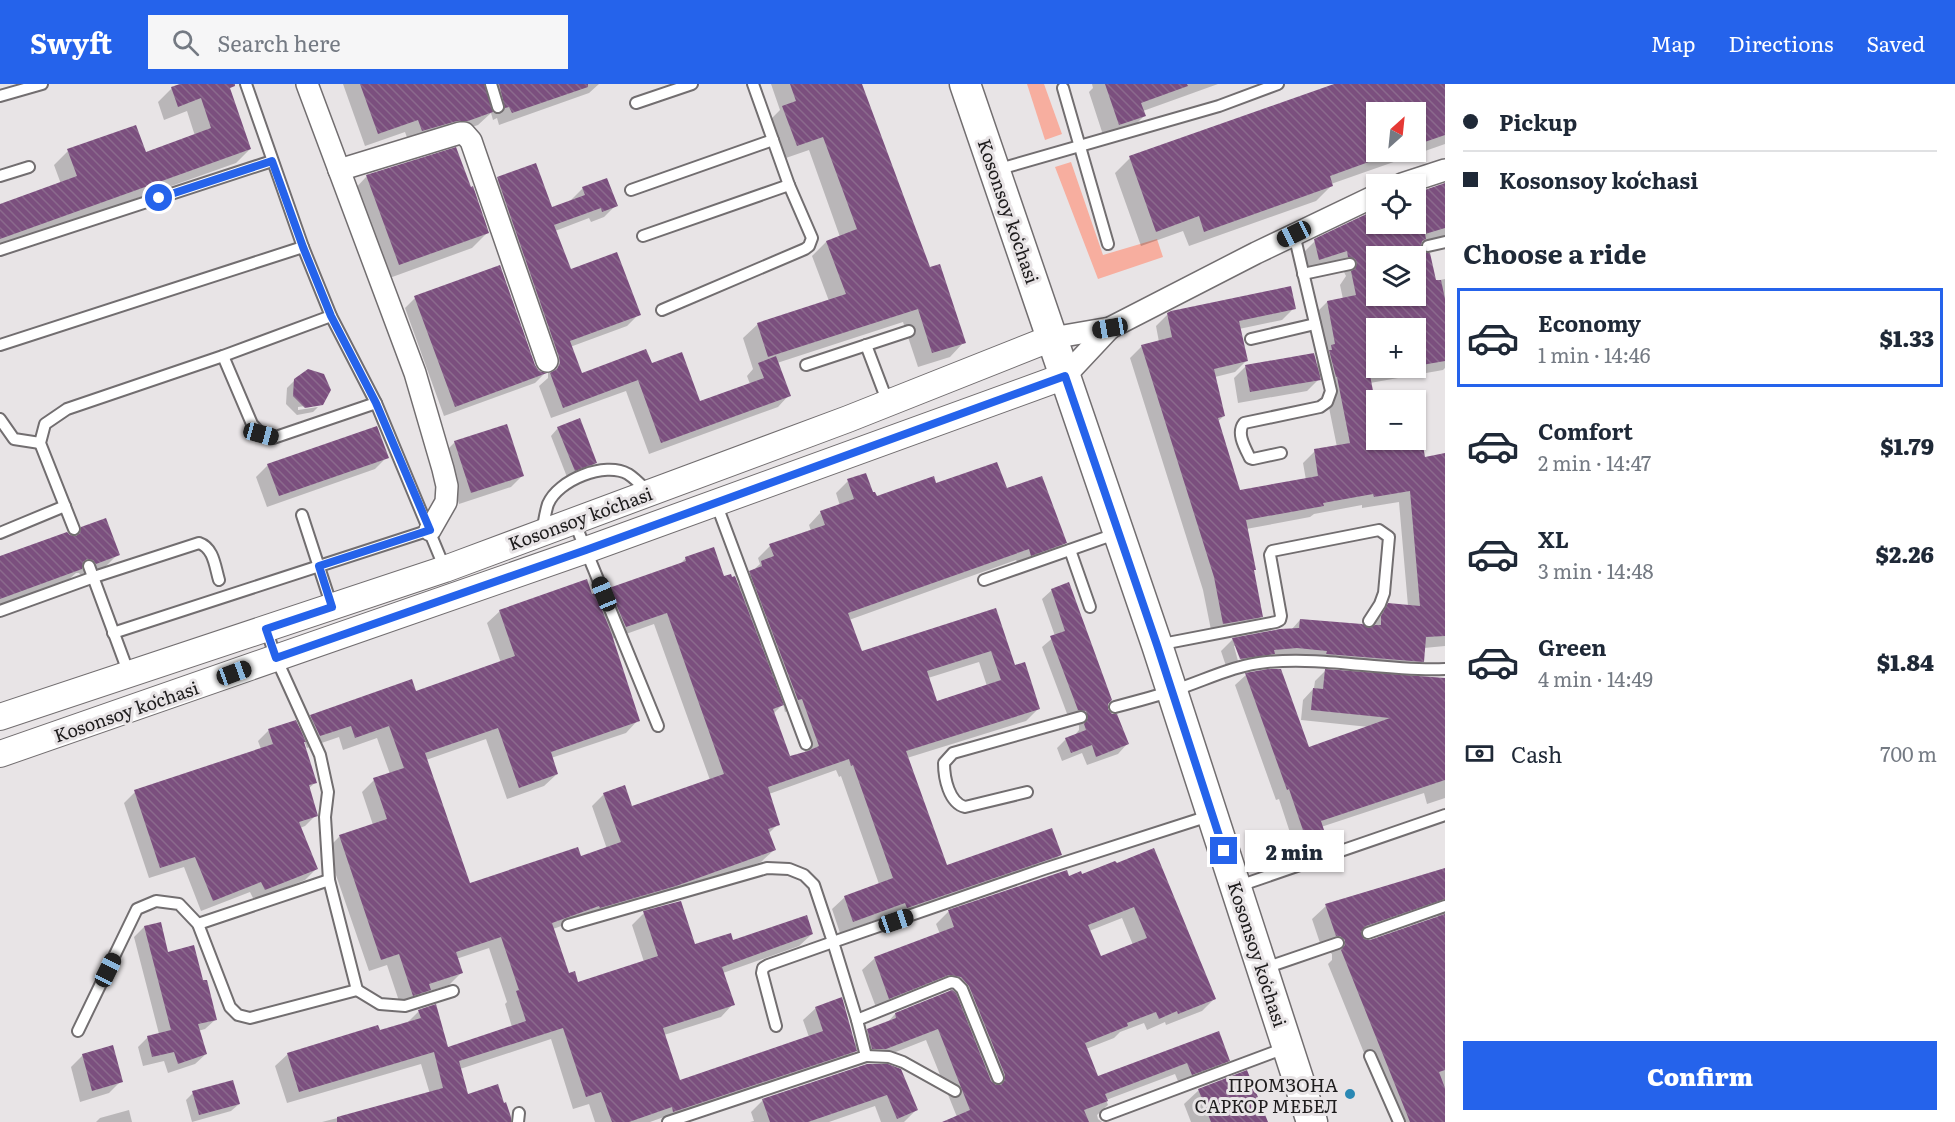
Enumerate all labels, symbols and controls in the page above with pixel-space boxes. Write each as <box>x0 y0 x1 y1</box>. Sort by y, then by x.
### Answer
search box <box>148 15 568 69</box>
text: Swyft <box>30 21 112 63</box>
icon: search <box>169 26 202 59</box>
text: Search here <box>217 26 341 59</box>
text: Map <box>1651 27 1696 58</box>
text: Directions <box>1729 27 1834 58</box>
text: Saved <box>1867 27 1925 58</box>
north arrow <box>1366 102 1426 162</box>
map controls <box>1366 102 1426 450</box>
text: Pickup <box>1499 105 1577 138</box>
street label: Kosonsoy koʻchasi <box>972 135 1046 287</box>
text: Kosonsoy koʻchasi <box>1499 163 1698 196</box>
button: locate <box>1366 174 1426 234</box>
route start <box>145 184 172 211</box>
car <box>1274 218 1314 250</box>
text: Choose a ride <box>1463 232 1646 272</box>
button: layers <box>1366 246 1426 306</box>
text: Economy <box>1538 306 1641 339</box>
icon: car <box>1466 311 1520 365</box>
car <box>1091 316 1129 340</box>
button: + <box>1366 318 1426 378</box>
text: $1.33 <box>1879 321 1934 354</box>
text: 1 min · 14:46 <box>1538 339 1650 369</box>
button: − <box>1366 390 1426 450</box>
text: Comfort <box>1538 414 1633 447</box>
icon: car <box>1466 419 1520 473</box>
car <box>241 421 281 447</box>
text: $1.79 <box>1880 429 1934 462</box>
text: 2 min · 14:47 <box>1538 447 1651 477</box>
street label: Kosonsoy koʻchasi <box>504 479 656 557</box>
text: XL <box>1538 522 1569 555</box>
icon: car <box>1466 527 1520 581</box>
text: $2.26 <box>1875 537 1934 570</box>
text: 3 min · 14:48 <box>1538 555 1653 585</box>
car <box>589 574 619 614</box>
text: Green <box>1538 630 1607 663</box>
icon: car <box>1466 635 1520 689</box>
text: $1.84 <box>1877 645 1934 678</box>
car <box>214 658 254 688</box>
text: 4 min · 14:49 <box>1538 663 1653 693</box>
street label: Kosonsoy koʻchasi <box>50 674 202 748</box>
icon: cash <box>1463 737 1496 770</box>
text: Cash <box>1511 737 1562 770</box>
text: 700 m <box>1880 738 1937 768</box>
callout: 2 min <box>1245 830 1344 872</box>
text: 2 min <box>1266 836 1323 866</box>
route end <box>1210 837 1237 864</box>
street label: Kosonsoy koʻchasi <box>1222 878 1294 1030</box>
car <box>876 907 916 935</box>
car <box>92 950 124 990</box>
button: Confirm <box>1463 1041 1937 1110</box>
place label: ПРОМЗОНА САРКОР МЕБЕЛ <box>1195 1071 1338 1119</box>
marker: ПРОМЗОНА САРКОР МЕБЕЛ <box>1343 1087 1357 1101</box>

